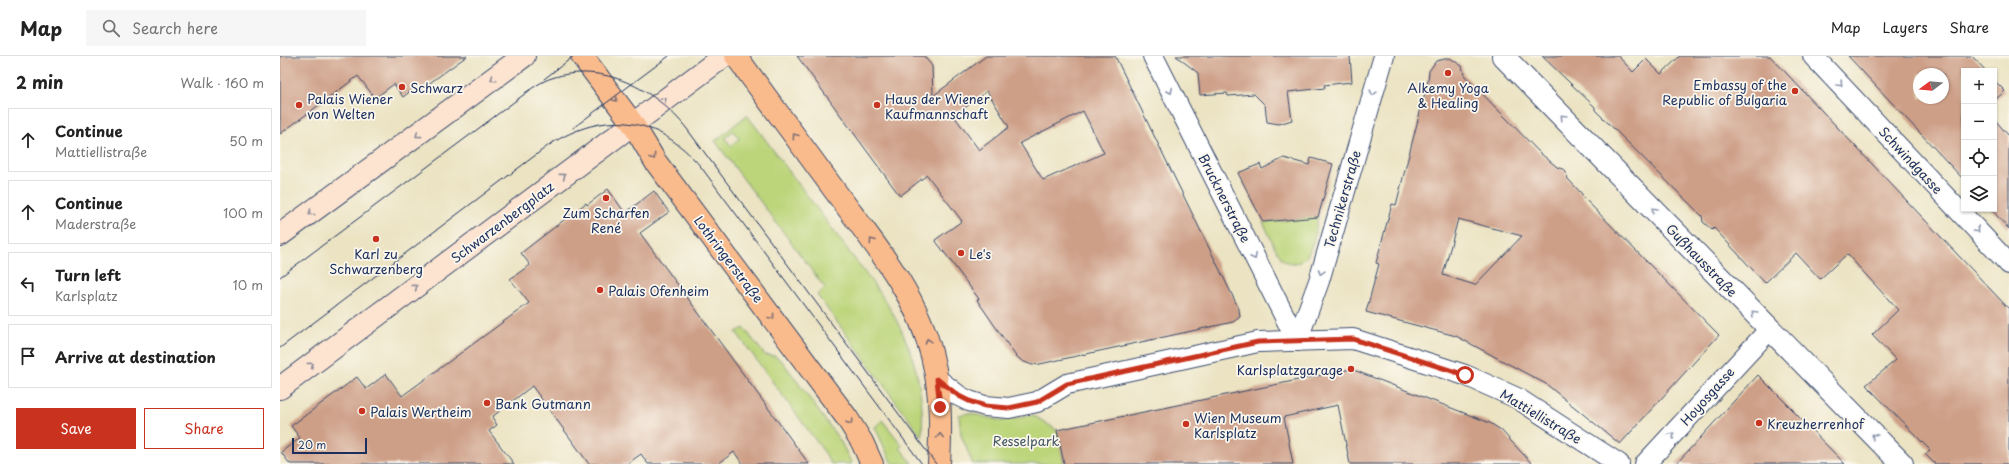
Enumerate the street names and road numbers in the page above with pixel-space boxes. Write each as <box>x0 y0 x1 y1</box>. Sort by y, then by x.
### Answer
street label: Schwindgasse <box>1875 122 1947 198</box>
street label: Technikerstraße <box>1319 148 1365 250</box>
street label: Brucknerstraße <box>1194 150 1256 246</box>
street label: Schwarzenbergplatz <box>446 177 558 267</box>
street label: Lothringerstraße <box>690 212 768 307</box>
street label: Gußhausstraße <box>1662 219 1742 301</box>
street label: Hoyosgasse <box>1676 362 1739 429</box>
street label: Mattiellistraße <box>1497 384 1585 448</box>

